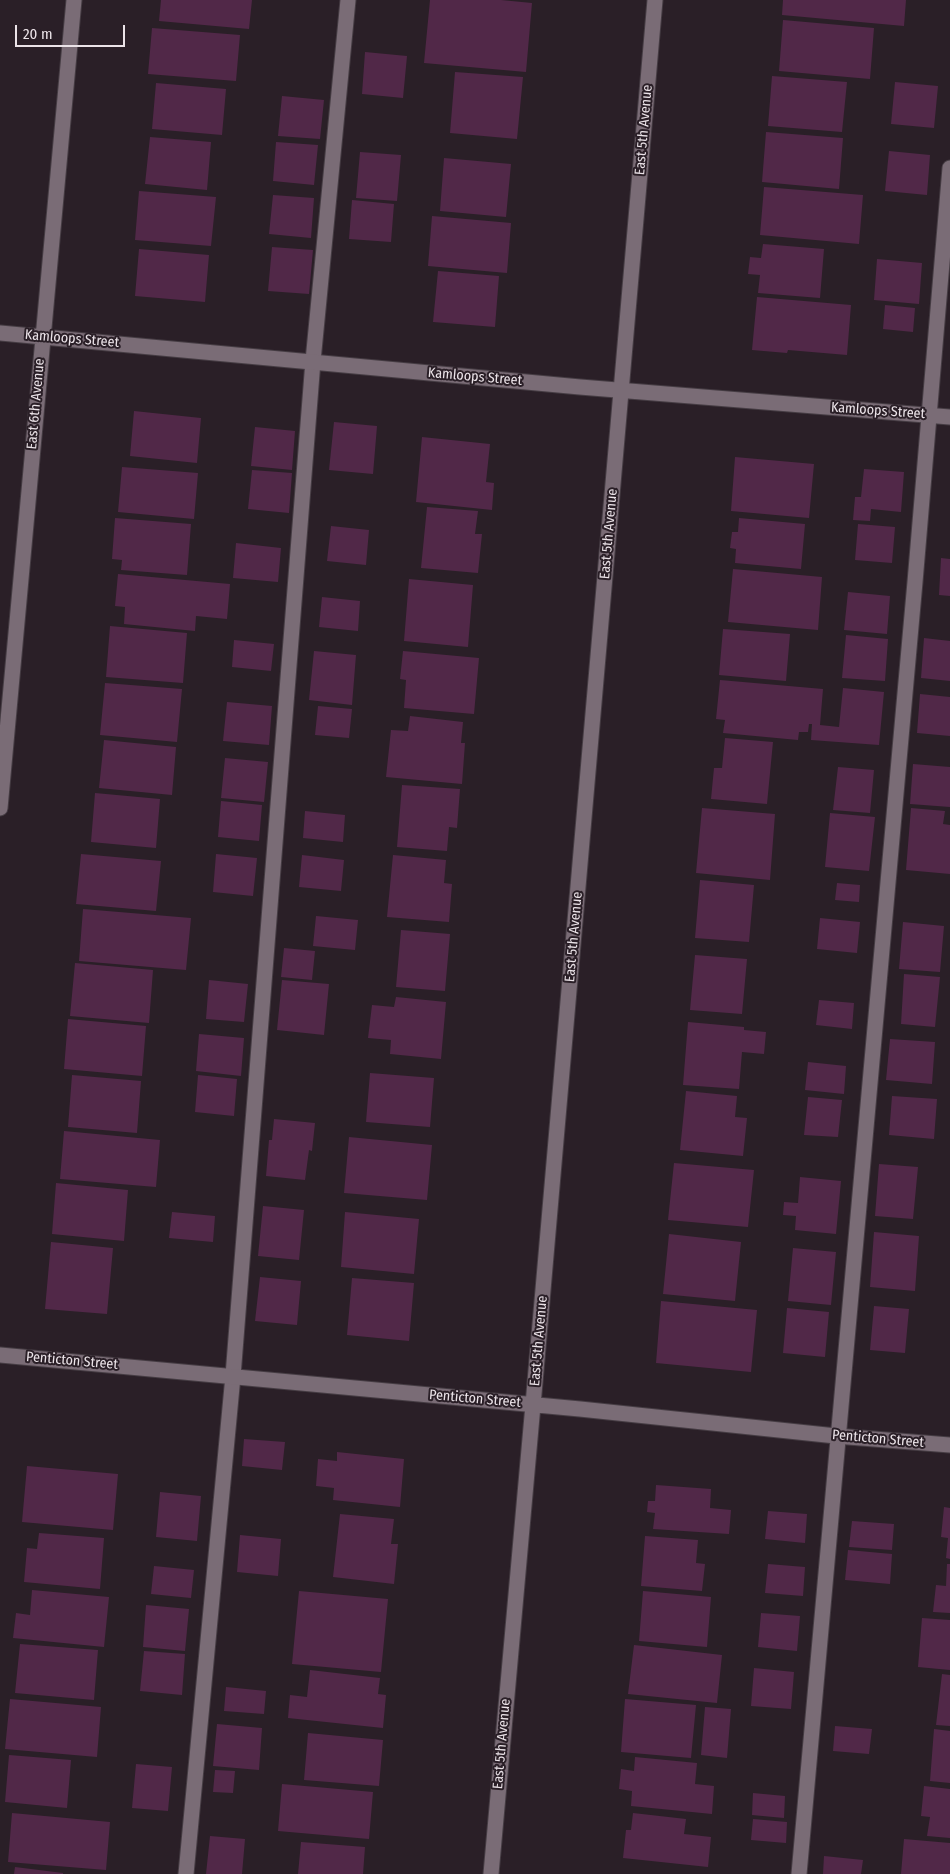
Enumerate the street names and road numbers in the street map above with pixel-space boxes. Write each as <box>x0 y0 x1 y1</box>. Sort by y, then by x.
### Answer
street label: East 5th Avenue <box>632 84 656 176</box>
street label: Kamloops Street <box>24 327 120 351</box>
street label: East 6th Avenue <box>24 358 48 450</box>
street label: Kamloops Street <box>427 365 523 389</box>
street label: Kamloops Street <box>830 399 926 423</box>
street label: East 5th Avenue <box>597 488 621 580</box>
street label: East 5th Avenue <box>562 891 586 983</box>
street label: East 5th Avenue <box>527 1295 551 1387</box>
street label: Penticton Street <box>25 1349 119 1373</box>
street label: Penticton Street <box>428 1387 522 1411</box>
street label: Penticton Street <box>831 1427 925 1451</box>
street label: East 5th Avenue <box>490 1698 514 1790</box>

